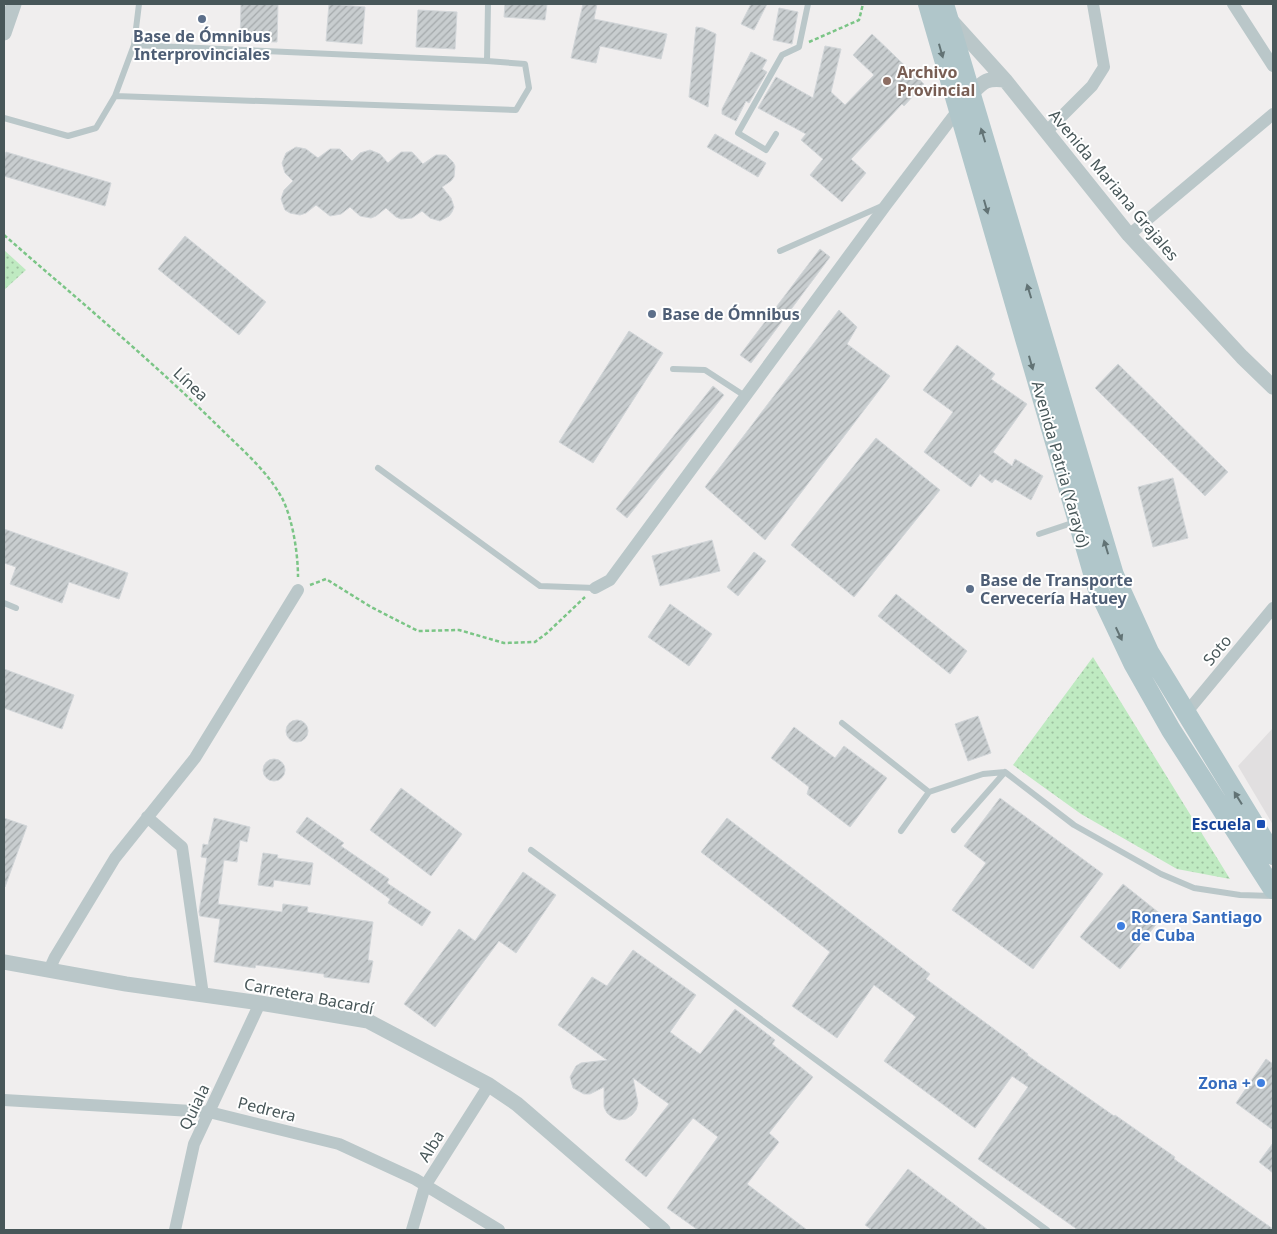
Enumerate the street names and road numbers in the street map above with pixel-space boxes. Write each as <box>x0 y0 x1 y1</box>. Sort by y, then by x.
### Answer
street label: Avenida Mariana Grajales <box>1044 105 1184 265</box>
street label: Línea <box>169 362 213 406</box>
street label: Avenida Patria (Yarayó) <box>1027 378 1095 550</box>
street label: Soto <box>1198 630 1236 670</box>
street label: Carretera Bacardí <box>242 973 377 1020</box>
street label: Quiala <box>173 1080 215 1134</box>
street label: Pedrera <box>236 1091 298 1127</box>
street label: Alba <box>413 1126 449 1166</box>

